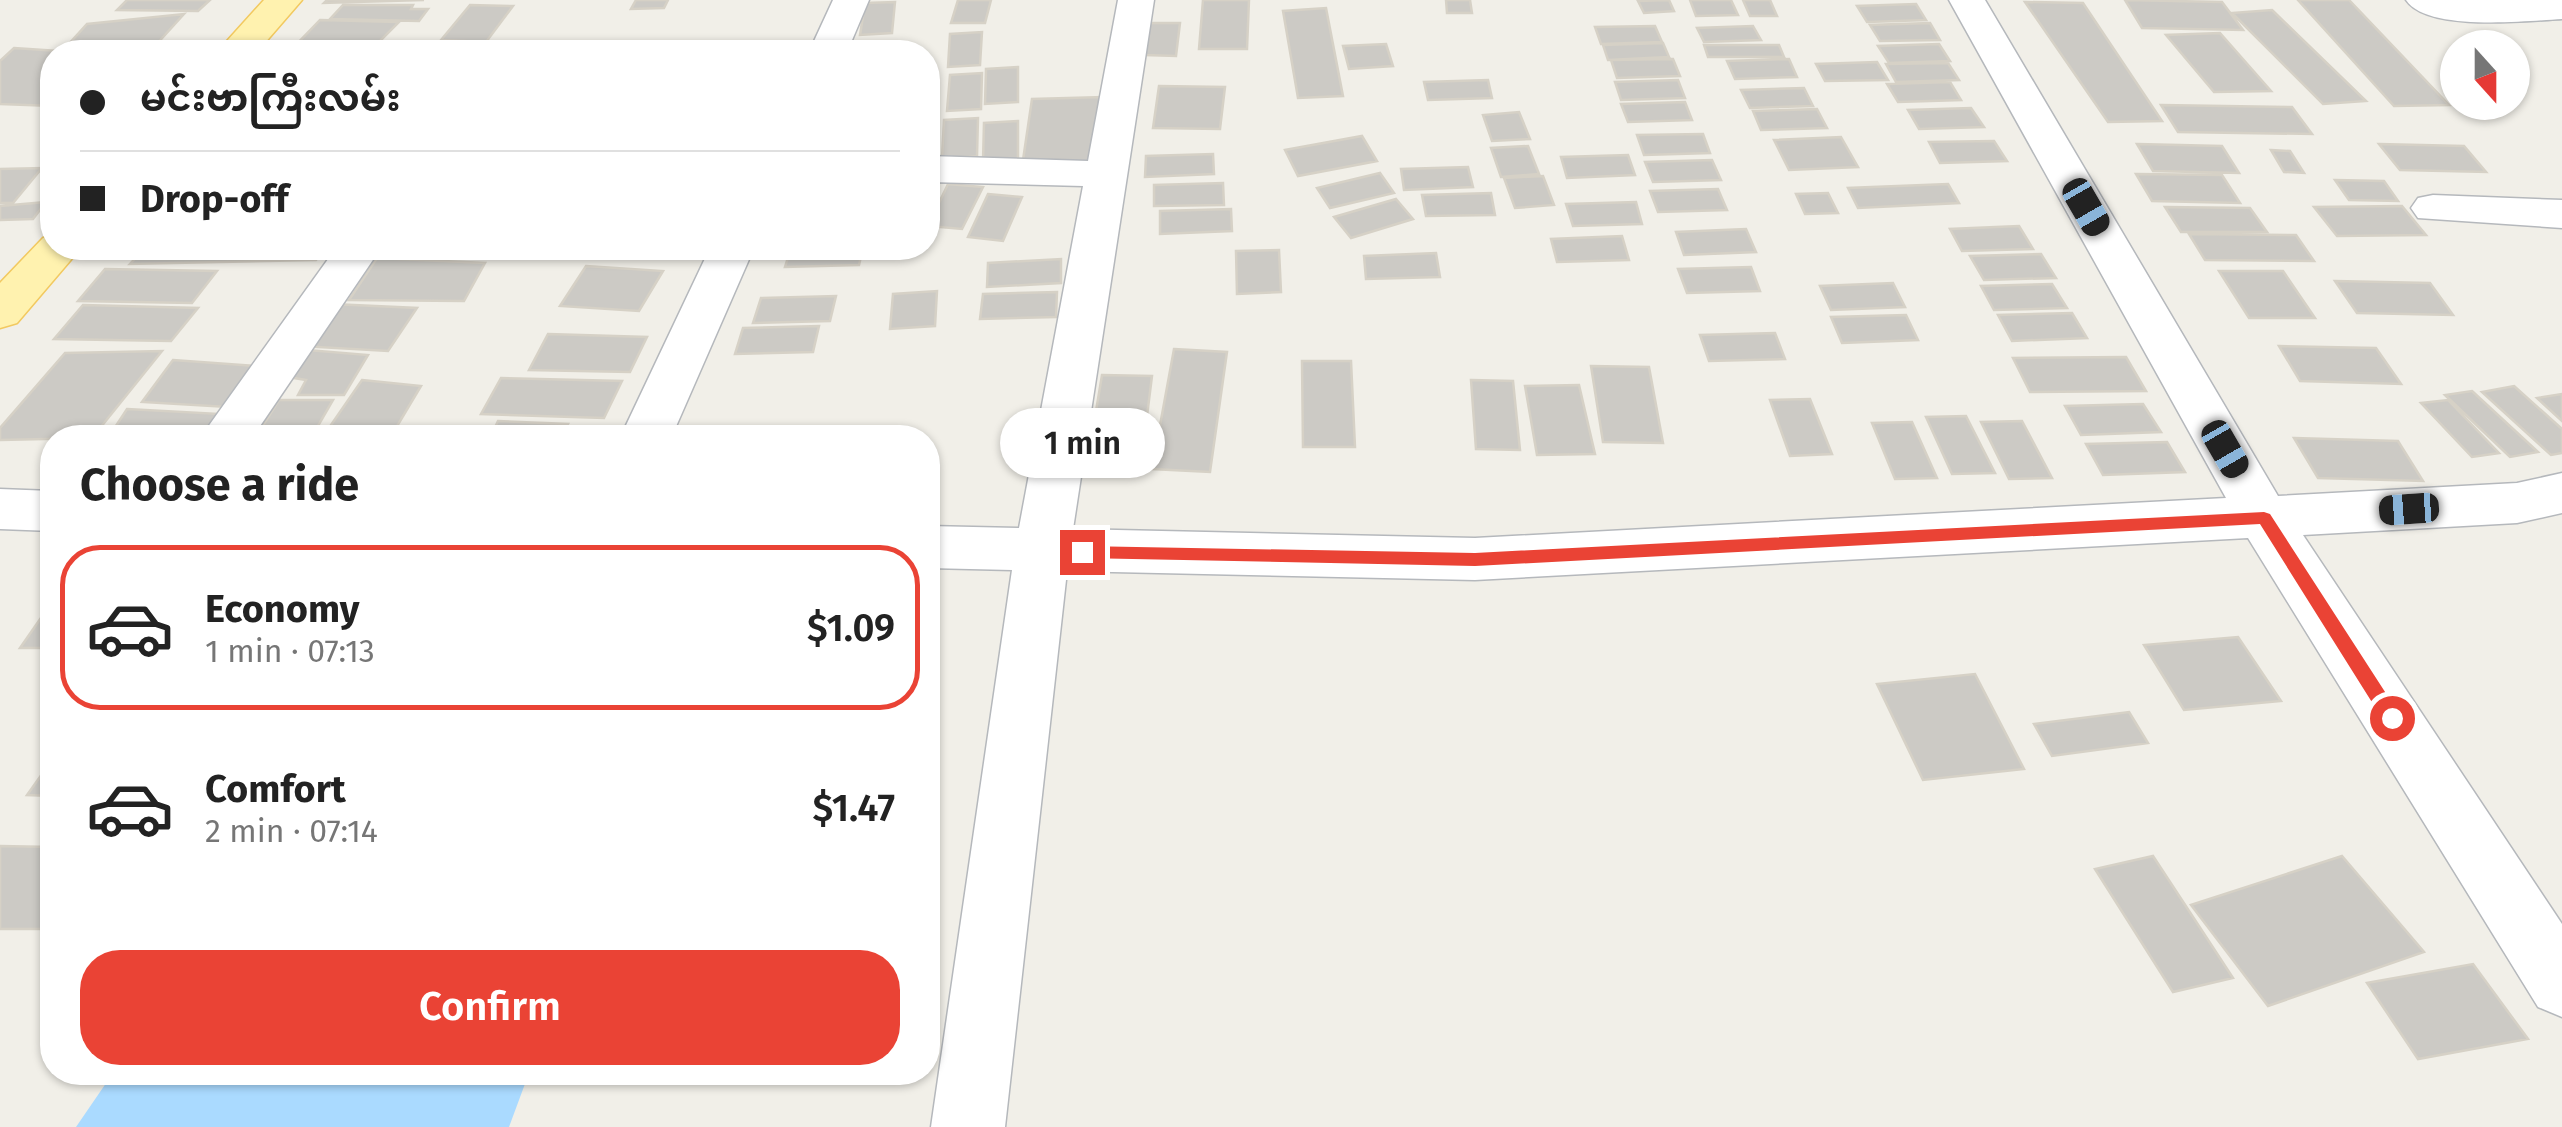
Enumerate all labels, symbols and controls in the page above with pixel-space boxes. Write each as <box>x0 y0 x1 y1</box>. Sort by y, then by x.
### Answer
north arrow <box>2440 30 2530 120</box>
map controls <box>2440 30 2530 120</box>
text: မင်းဗာကြီးလမ်း <box>140 75 401 121</box>
car <box>2058 174 2114 240</box>
text: Drop-off <box>140 176 288 222</box>
callout: 1 min <box>1000 407 1164 477</box>
car <box>2197 416 2253 482</box>
text: 1 min <box>1044 424 1121 462</box>
text: Choose a ride <box>80 458 359 512</box>
car <box>2378 492 2440 526</box>
route end <box>1060 530 1105 575</box>
icon: car <box>85 583 175 673</box>
text: Economy <box>205 586 360 632</box>
text: $1.09 <box>807 605 895 651</box>
text: 1 min · 07:13 <box>205 632 375 670</box>
route start <box>2370 696 2415 741</box>
icon: car <box>85 763 175 853</box>
text: Comfort <box>205 766 346 812</box>
text: $1.47 <box>812 785 895 831</box>
text: 2 min · 07:14 <box>205 812 378 850</box>
button: Confirm <box>80 950 900 1065</box>

